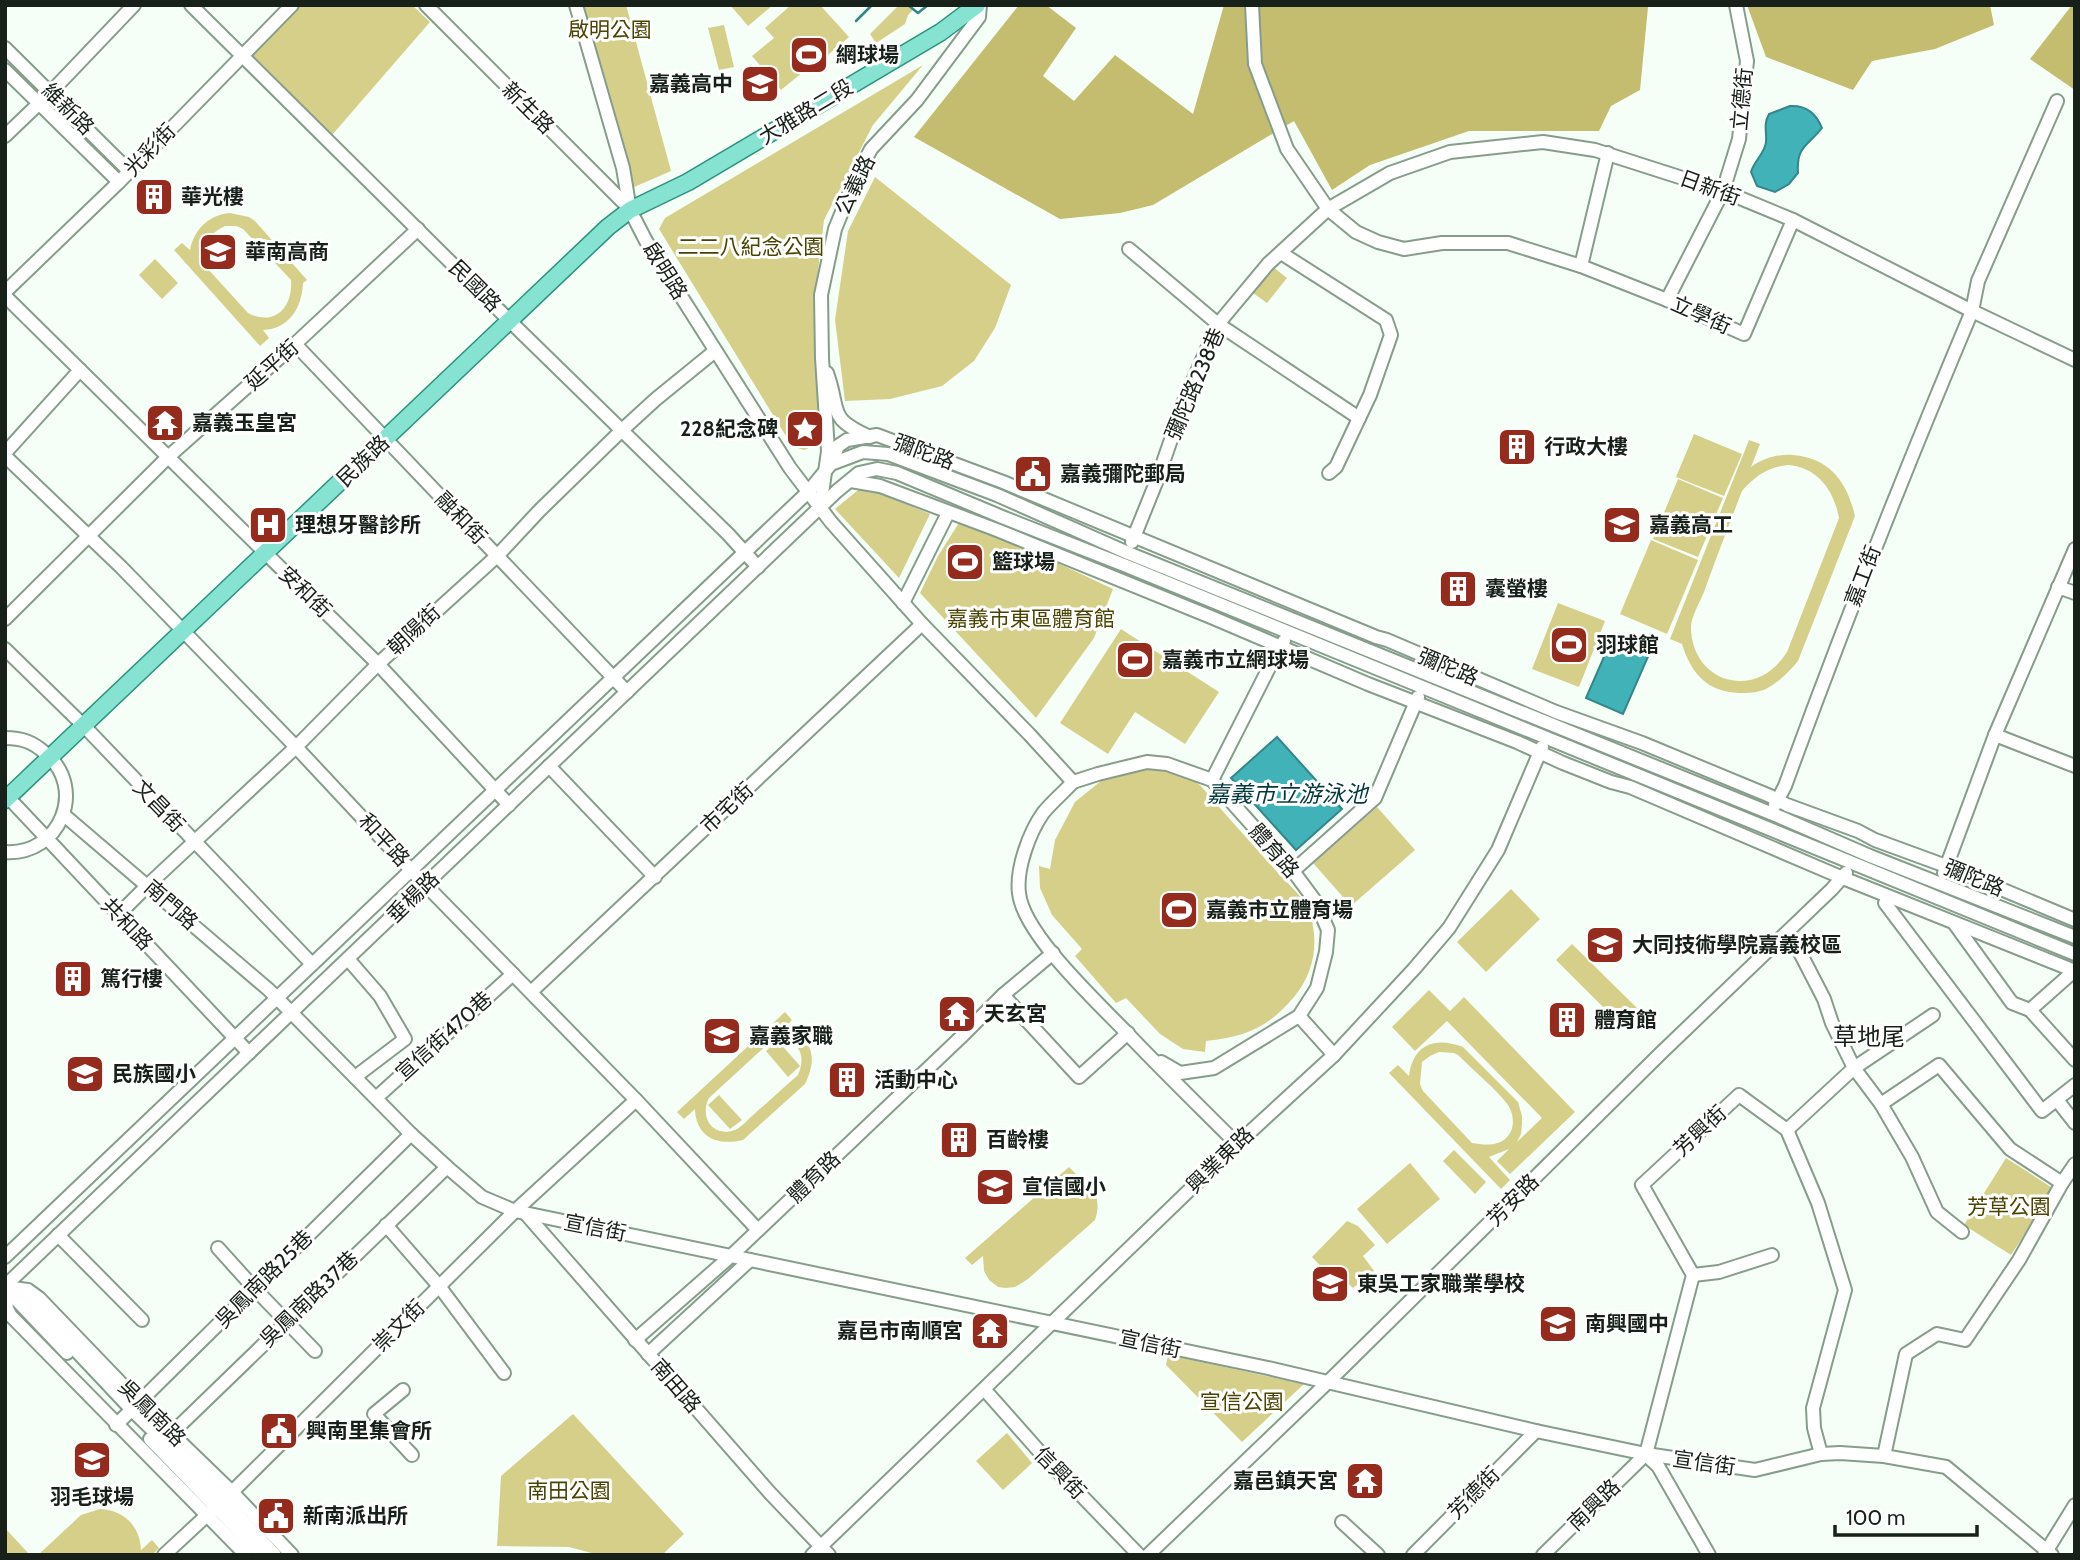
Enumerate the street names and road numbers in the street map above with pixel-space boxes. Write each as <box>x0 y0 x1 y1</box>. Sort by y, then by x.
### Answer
street label: 立德街 <box>1726 66 1757 131</box>
street label: 大雅路二段 <box>754 74 857 149</box>
street label: 新生路 <box>497 77 559 139</box>
street label: 維新路 <box>37 78 99 140</box>
street label: 光彩街 <box>119 118 181 181</box>
street label: 公義路 <box>830 151 880 219</box>
street label: 日新街 <box>1676 165 1744 210</box>
street label: 啟明路 <box>638 237 693 304</box>
street label: 民國路 <box>444 255 506 317</box>
street label: 立學街 <box>1667 290 1735 339</box>
street label: 彌陀路238巷 <box>1160 324 1229 444</box>
street label: 延平街 <box>240 334 303 395</box>
street label: 彌陀路 <box>890 429 958 474</box>
street label: 民族路 <box>331 430 394 492</box>
street label: 融和街 <box>430 486 492 549</box>
street label: 嘉工街 <box>1840 542 1885 610</box>
street label: 安和街 <box>274 561 337 623</box>
street label: 朝陽街 <box>382 599 445 660</box>
street label: 彌陀路 <box>1414 643 1482 690</box>
street label: 文昌街 <box>128 774 190 837</box>
street label: 市宅街 <box>695 777 758 838</box>
street label: 和平路 <box>354 808 415 871</box>
street label: 體育路 <box>1244 819 1304 883</box>
street label: 彌陀路 <box>1940 854 2008 901</box>
street label: 垂楊路 <box>381 866 444 928</box>
street label: 南門路 <box>139 875 203 935</box>
street label: 共和路 <box>96 892 158 955</box>
street label: 宣信街470巷 <box>390 986 497 1085</box>
street label: 芳興街 <box>1668 1100 1731 1161</box>
street label: 興業東路 <box>1181 1121 1259 1198</box>
street label: 體育路 <box>782 1146 845 1208</box>
street label: 芳安路 <box>1482 1169 1544 1231</box>
street label: 宣信街 <box>562 1209 628 1246</box>
street label: 吳鳳南路25巷 <box>210 1225 318 1333</box>
street label: 吳鳳南路37巷 <box>254 1246 363 1352</box>
street label: 崇文街 <box>368 1295 430 1357</box>
street label: 宣信街 <box>1117 1325 1184 1362</box>
street label: 南田路 <box>646 1354 706 1418</box>
street label: 吳鳳南路 <box>114 1374 191 1451</box>
street label: 信興街 <box>1029 1441 1091 1504</box>
street label: 宣信街 <box>1671 1446 1737 1479</box>
street label: 芳德街 <box>1443 1462 1505 1524</box>
street label: 南興路 <box>1562 1474 1625 1536</box>

